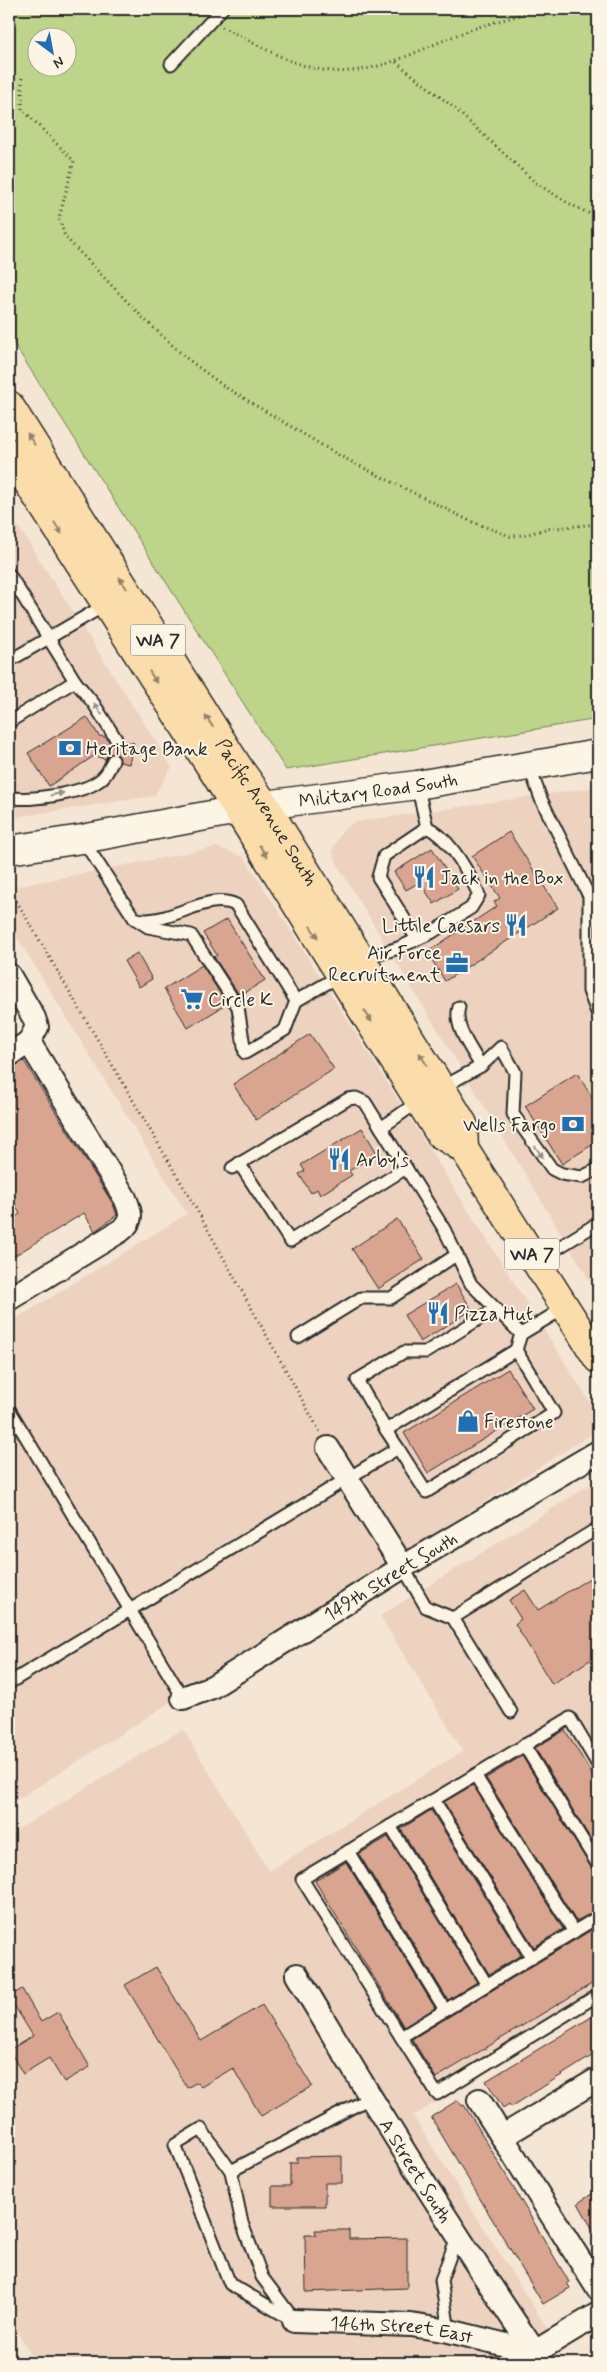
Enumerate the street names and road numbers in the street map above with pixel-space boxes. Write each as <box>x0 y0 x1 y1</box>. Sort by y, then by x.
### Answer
road number: WA 7 <box>130 624 186 656</box>
street label: Pacific Avenue South <box>209 734 323 891</box>
street label: Military Road South <box>297 767 460 814</box>
road number: WA 7 <box>504 1238 560 1270</box>
street label: 149th Street South <box>319 1527 462 1628</box>
street label: A Street South <box>373 2114 457 2228</box>
street label: 146th Street East <box>330 2311 475 2350</box>

